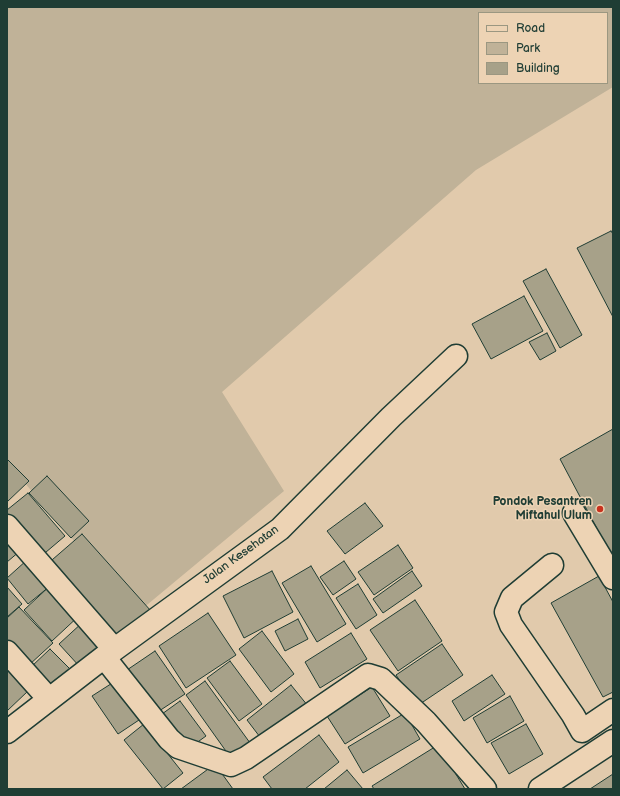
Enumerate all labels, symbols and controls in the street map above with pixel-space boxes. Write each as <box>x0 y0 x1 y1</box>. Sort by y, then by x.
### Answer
legend <box>478 12 608 84</box>
text: Road <box>516 21 545 36</box>
text: Park <box>516 41 540 56</box>
text: Building <box>516 61 560 76</box>
place label: Pondok Pesantren Miftahul Ulum <box>493 495 592 523</box>
marker: Pondok Pesantren Miftahul Ulum <box>595 504 605 514</box>
street label: Jalan Kesehatan <box>200 523 282 587</box>

